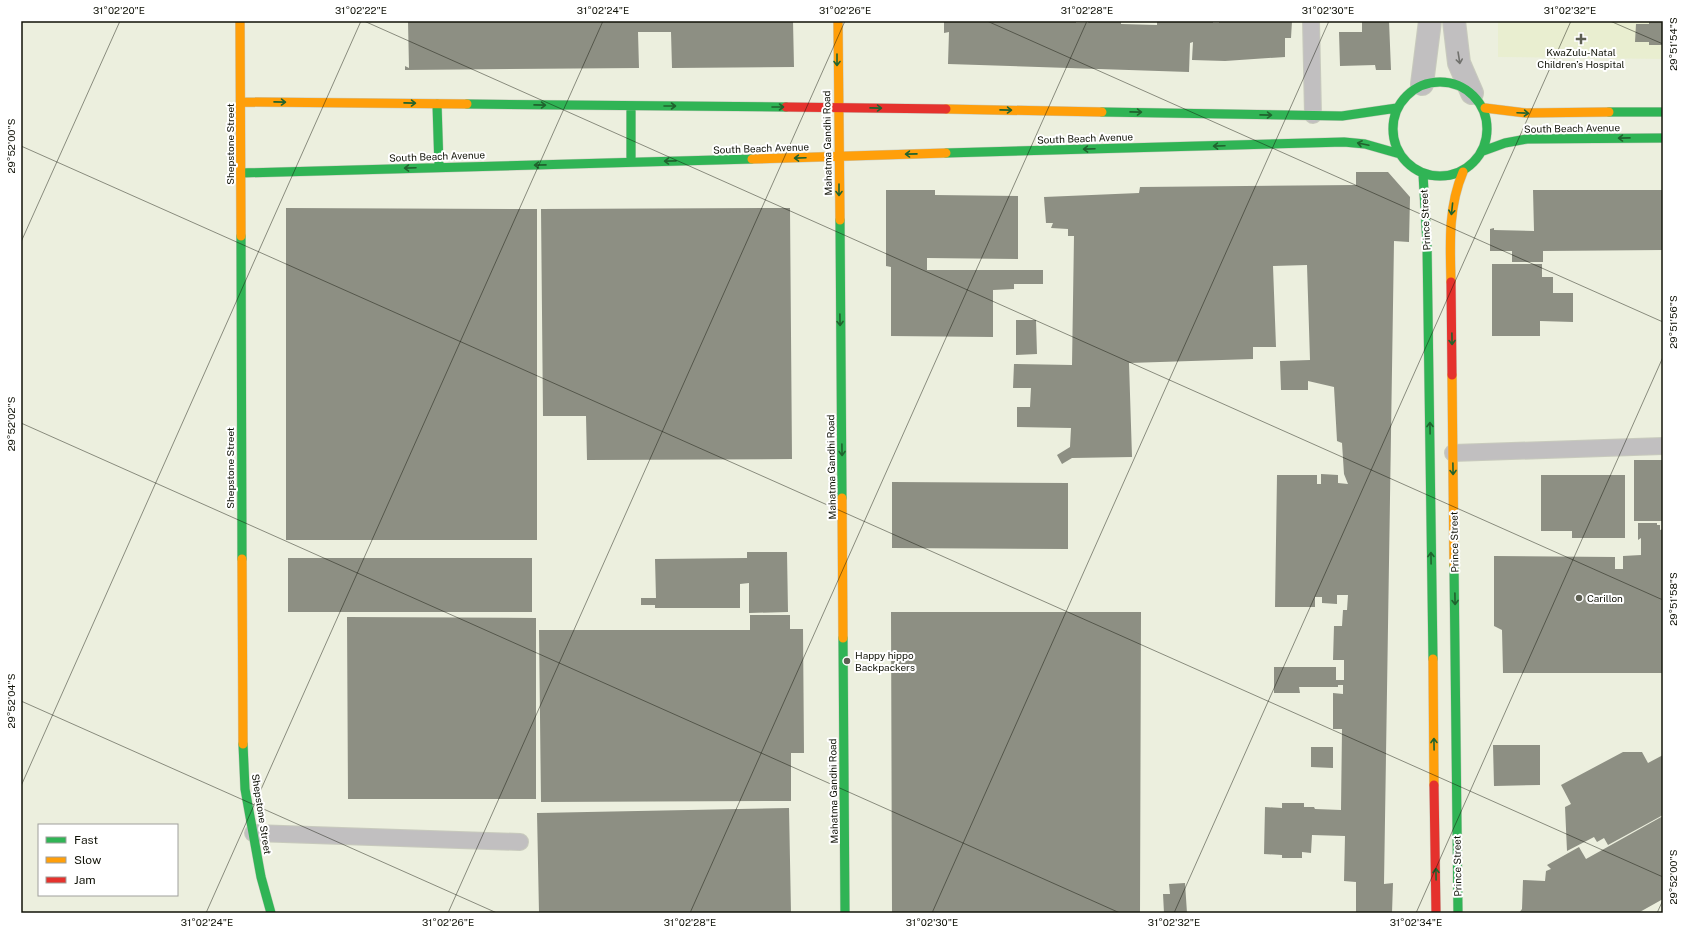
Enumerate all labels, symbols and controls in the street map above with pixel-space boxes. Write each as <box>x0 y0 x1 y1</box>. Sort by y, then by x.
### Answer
text: 31°02'20"E <box>93 4 145 16</box>
text: 31°02'22"E <box>335 4 387 16</box>
text: 31°02'24"E <box>577 4 629 16</box>
text: 31°02'26"E <box>819 4 871 16</box>
text: 31°02'28"E <box>1061 4 1113 16</box>
text: 31°02'30"E <box>1302 4 1354 16</box>
text: 31°02'32"E <box>1544 4 1596 16</box>
text: 29°51'54"S <box>1667 17 1679 71</box>
marker: KwaZulu-Natal Children’s Hospital <box>1575 33 1587 45</box>
place label: KwaZulu-Natal Children’s Hospital <box>1537 46 1625 70</box>
one-way arrow <box>1455 51 1463 64</box>
one-way arrow <box>833 53 841 66</box>
street label: Mahatma Gandhi Road <box>820 90 834 196</box>
one-way arrow <box>273 98 286 106</box>
one-way arrow <box>403 99 416 107</box>
one-way arrow <box>533 101 546 109</box>
one-way arrow <box>663 102 676 110</box>
street label: Shepstone Street <box>224 103 236 185</box>
one-way arrow <box>771 103 784 111</box>
one-way arrow <box>869 104 882 112</box>
one-way arrow <box>999 107 1012 114</box>
one-way arrow <box>1129 109 1142 116</box>
one-way arrow <box>1516 109 1529 116</box>
one-way arrow <box>1259 111 1272 118</box>
text: 29°52'00"S <box>5 118 17 173</box>
street label: South Beach Avenue <box>1524 121 1620 135</box>
street label: South Beach Avenue <box>1037 130 1134 146</box>
one-way arrow <box>1618 134 1631 142</box>
one-way arrow <box>1357 139 1370 147</box>
street label: South Beach Avenue <box>713 140 810 156</box>
one-way arrow <box>1213 142 1226 150</box>
one-way arrow <box>1083 145 1096 153</box>
street label: South Beach Avenue <box>389 148 486 164</box>
one-way arrow <box>905 150 918 158</box>
one-way arrow <box>794 154 807 161</box>
one-way arrow <box>664 157 677 165</box>
one-way arrow <box>534 161 547 168</box>
one-way arrow <box>404 164 417 172</box>
one-way arrow <box>835 183 843 196</box>
street label: Prince Street <box>1417 189 1433 251</box>
one-way arrow <box>1449 202 1456 215</box>
text: 29°51'56"S <box>1667 295 1679 349</box>
one-way arrow <box>837 313 844 326</box>
one-way arrow <box>1448 332 1456 345</box>
text: 29°52'02"S <box>5 396 17 451</box>
street label: Mahatma Gandhi Road <box>824 414 838 520</box>
one-way arrow <box>1426 422 1434 435</box>
street label: Shepstone Street <box>224 427 236 509</box>
one-way arrow <box>838 443 846 456</box>
one-way arrow <box>1449 462 1457 475</box>
street label: Prince Street <box>1447 511 1461 573</box>
one-way arrow <box>1428 552 1435 565</box>
text: 29°51'58"S <box>1667 572 1679 626</box>
one-way arrow <box>1451 592 1459 605</box>
place label: Carillon <box>1587 592 1623 604</box>
marker: Carillon <box>1574 593 1584 603</box>
place label: Happy hippo Backpackers <box>855 649 915 673</box>
marker: Happy hippo Backpackers <box>842 656 852 666</box>
text: 29°52'04"S <box>5 673 17 729</box>
street label: Mahatma Gandhi Road <box>826 738 840 844</box>
one-way arrow <box>1430 738 1438 751</box>
street label: Shepstone Street <box>250 773 274 855</box>
legend <box>38 824 178 896</box>
text: Fast <box>74 833 99 847</box>
street label: Prince Street <box>1450 835 1464 897</box>
text: 29°52'00"S <box>1667 849 1679 904</box>
text: Slow <box>74 853 102 867</box>
one-way arrow <box>1432 868 1439 881</box>
text: Jam <box>74 873 96 887</box>
text: 31°02'24"E <box>181 916 233 928</box>
text: 31°02'26"E <box>422 916 474 928</box>
text: 31°02'28"E <box>664 916 716 928</box>
text: 31°02'30"E <box>906 916 958 928</box>
text: 31°02'32"E <box>1148 916 1200 928</box>
text: 31°02'34"E <box>1390 916 1442 928</box>

